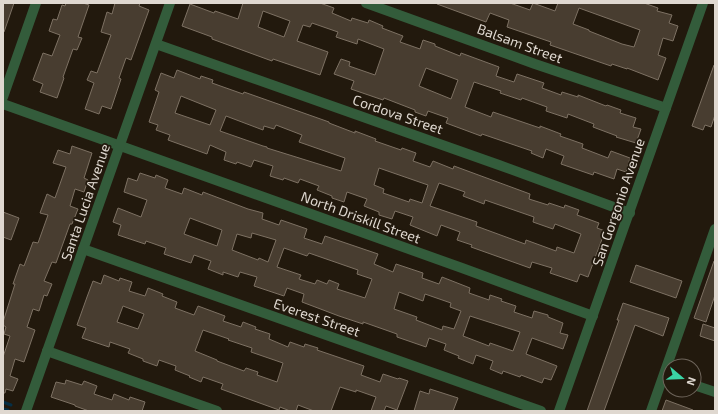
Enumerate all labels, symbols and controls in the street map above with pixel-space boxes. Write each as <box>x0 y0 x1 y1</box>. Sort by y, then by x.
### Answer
street label: Balsam Street <box>475 20 565 66</box>
street label: Cordova Street <box>351 91 445 137</box>
street label: San Gorgonio Avenue <box>588 136 648 268</box>
street label: Santa Lucia Avenue <box>57 141 113 263</box>
street label: North Driskill Street <box>299 187 423 247</box>
street label: Everest Street <box>272 294 362 340</box>
north arrow <box>662 358 702 398</box>
text: N <box>684 376 699 387</box>

